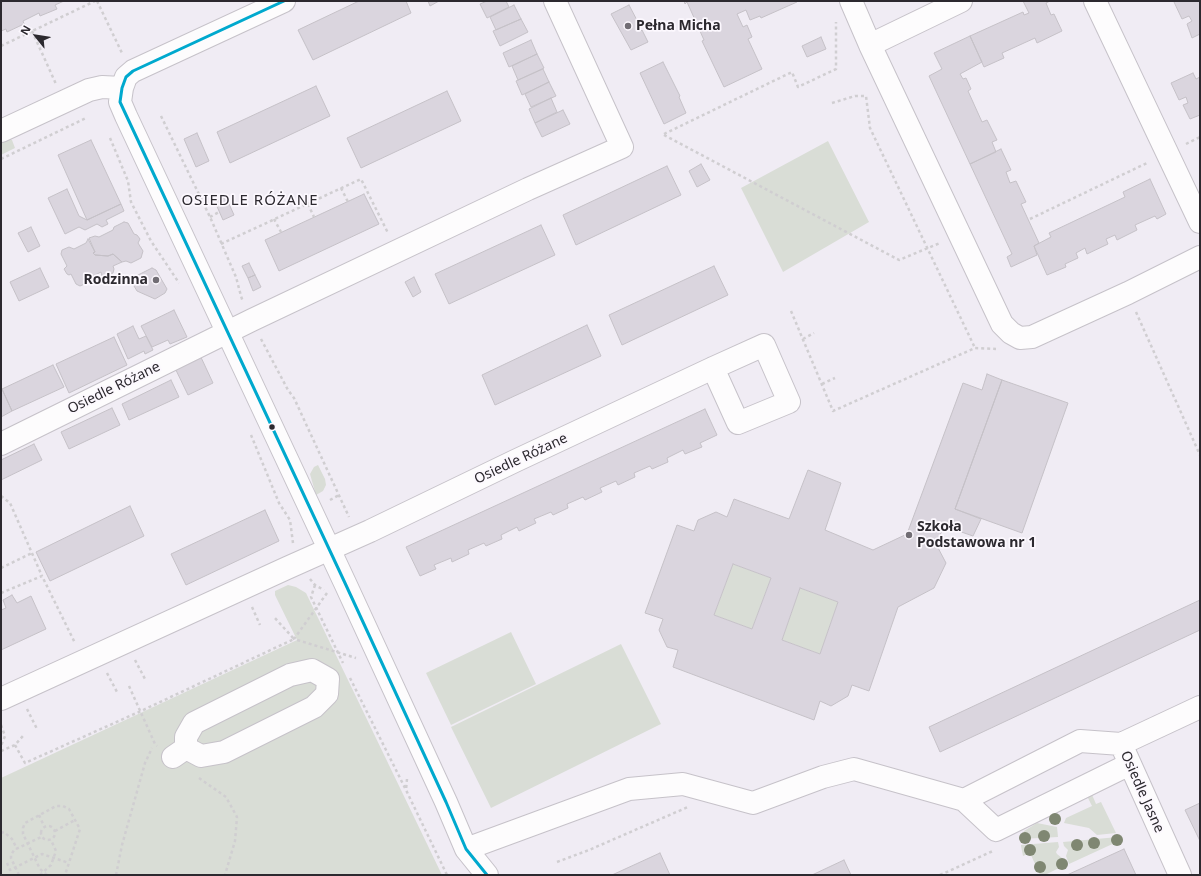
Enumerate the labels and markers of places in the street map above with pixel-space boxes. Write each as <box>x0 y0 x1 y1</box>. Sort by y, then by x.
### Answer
place label: Pełna Micha <box>636 18 721 34</box>
marker: Pełna Micha <box>623 21 633 31</box>
place label: Rodzinna <box>84 272 148 288</box>
marker: Rodzinna <box>151 275 161 285</box>
unlabelled marker <box>267 422 277 432</box>
place label: Szkoła Podstawowa nr 1 <box>917 519 1036 552</box>
marker: Szkoła Podstawowa nr 1 <box>904 530 914 540</box>

